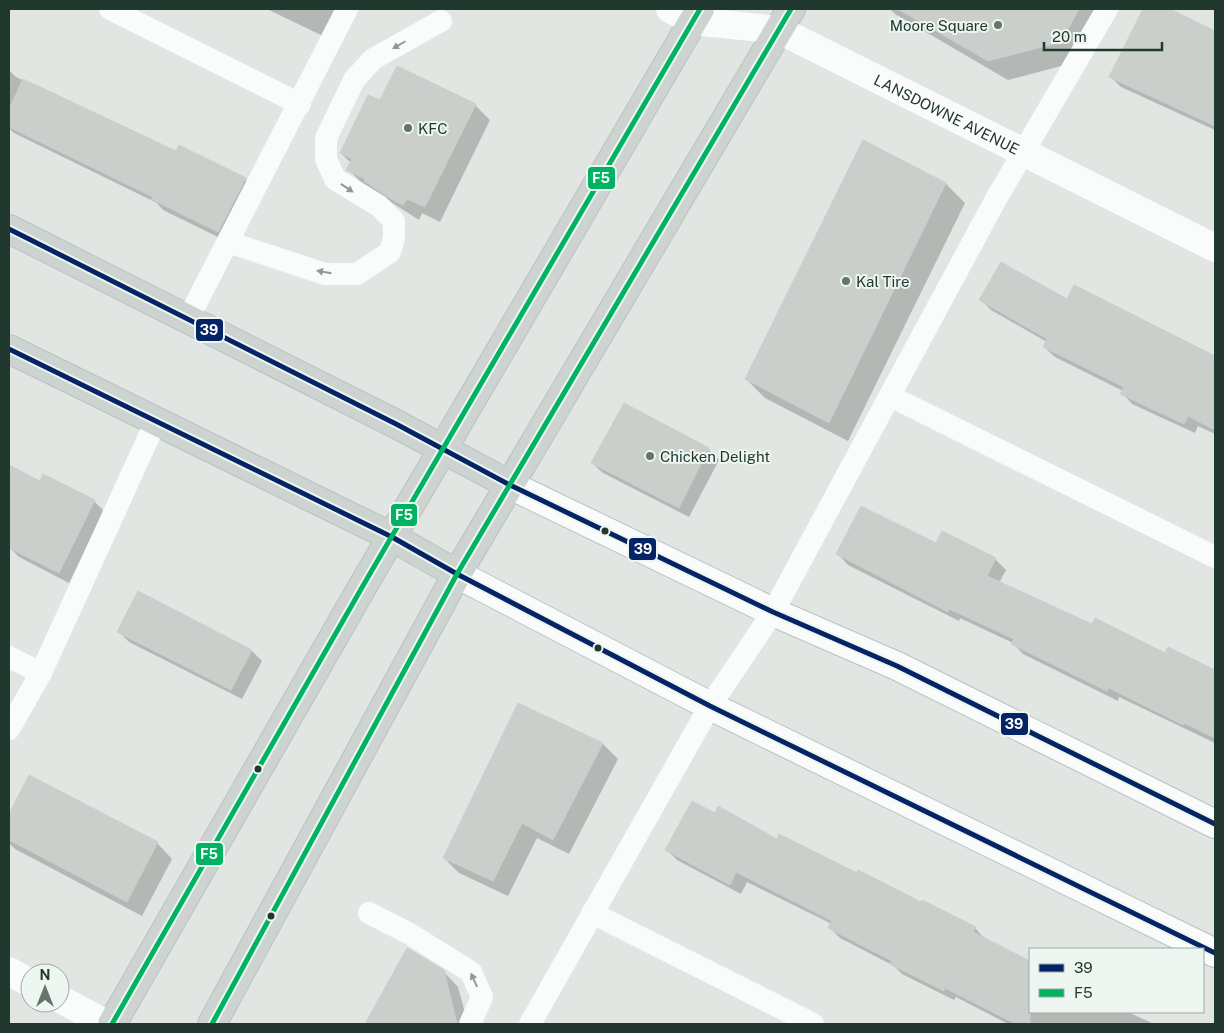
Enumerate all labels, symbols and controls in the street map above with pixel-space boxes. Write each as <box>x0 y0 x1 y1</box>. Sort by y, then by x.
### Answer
place label: Moore Square <box>890 17 988 34</box>
marker: Moore Square <box>992 19 1004 31</box>
scale bar <box>1044 20 1162 52</box>
text: 20 m <box>1052 28 1087 45</box>
one-way arrow <box>391 41 406 49</box>
street label: LANSDOWNE AVENUE <box>871 70 1022 157</box>
place label: KFC <box>418 120 447 137</box>
marker: KFC <box>402 122 414 134</box>
line badge: F5 <box>587 166 616 190</box>
text: F5 <box>592 170 610 186</box>
one-way arrow <box>341 183 354 193</box>
one-way arrow <box>316 268 332 276</box>
place label: Kal Tire <box>856 273 910 290</box>
marker: Kal Tire <box>840 275 852 287</box>
line badge: 39 <box>195 318 224 342</box>
text: 39 <box>200 322 218 338</box>
place label: Chicken Delight <box>660 448 770 465</box>
marker: Chicken Delight <box>644 450 656 462</box>
line badge: F5 <box>390 503 418 527</box>
text: F5 <box>395 507 413 523</box>
unlabelled marker <box>600 526 610 536</box>
line badge: 39 <box>628 537 657 561</box>
text: 39 <box>634 541 652 557</box>
unlabelled marker <box>593 643 603 653</box>
line badge: 39 <box>1000 712 1029 736</box>
text: 39 <box>1005 716 1023 732</box>
unlabelled marker <box>253 764 263 774</box>
line badge: F5 <box>195 842 224 866</box>
text: F5 <box>200 846 218 862</box>
unlabelled marker <box>266 911 276 921</box>
legend <box>1029 948 1204 1013</box>
text: 39 <box>1074 959 1093 976</box>
north arrow <box>20 963 70 1013</box>
text: N <box>40 967 50 983</box>
one-way arrow <box>470 973 478 987</box>
text: F5 <box>1074 984 1093 1001</box>

